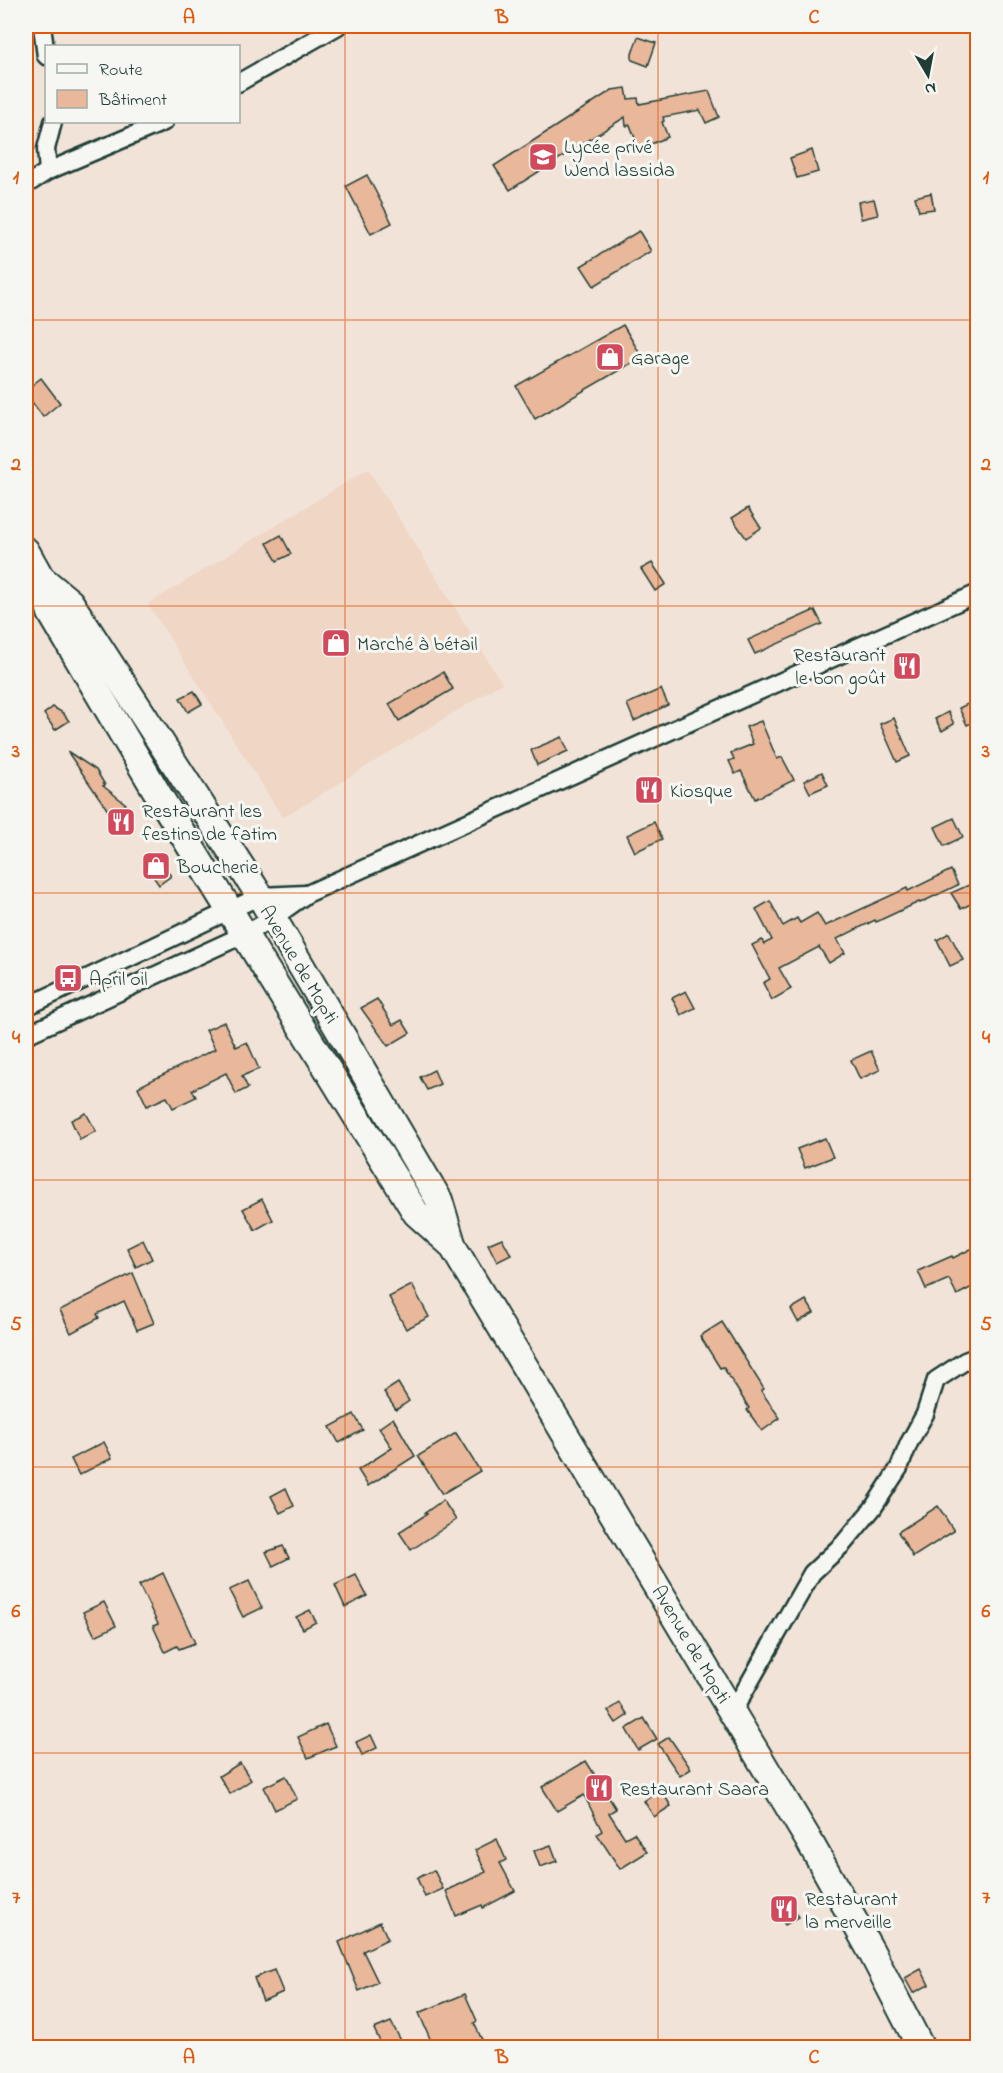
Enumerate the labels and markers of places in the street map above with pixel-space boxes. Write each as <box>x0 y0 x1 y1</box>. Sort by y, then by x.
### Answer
place label: Lycée privé Wend lassida <box>564 134 675 186</box>
school or university icon: Lycée privé Wend lassida <box>527 141 559 173</box>
shop icon: Garage <box>594 341 626 373</box>
place label: Garage <box>631 345 689 375</box>
shop icon: Marché à bétail <box>320 627 352 659</box>
place label: Marché à bétail <box>357 631 478 660</box>
place label: Restaurant le bon goût <box>793 642 886 695</box>
restaurant icon: Restaurant le bon goût <box>891 650 923 682</box>
restaurant icon: Kiosque <box>633 774 665 806</box>
place label: Kiosque <box>670 778 733 807</box>
place label: Restaurant les festins de fatim <box>142 798 277 850</box>
restaurant icon: Restaurant les festins de fatim <box>105 806 137 838</box>
shop icon: Boucherie <box>140 850 172 882</box>
place label: Boucherie <box>176 854 258 883</box>
bus stop icon: April oil <box>52 962 84 994</box>
place label: April oil <box>89 966 148 995</box>
restaurant icon: Restaurant Saara <box>583 1772 615 1804</box>
place label: Restaurant Saara <box>620 1776 769 1805</box>
place label: Restaurant la merveille <box>805 1886 898 1938</box>
restaurant icon: Restaurant la merveille <box>768 1893 800 1925</box>

